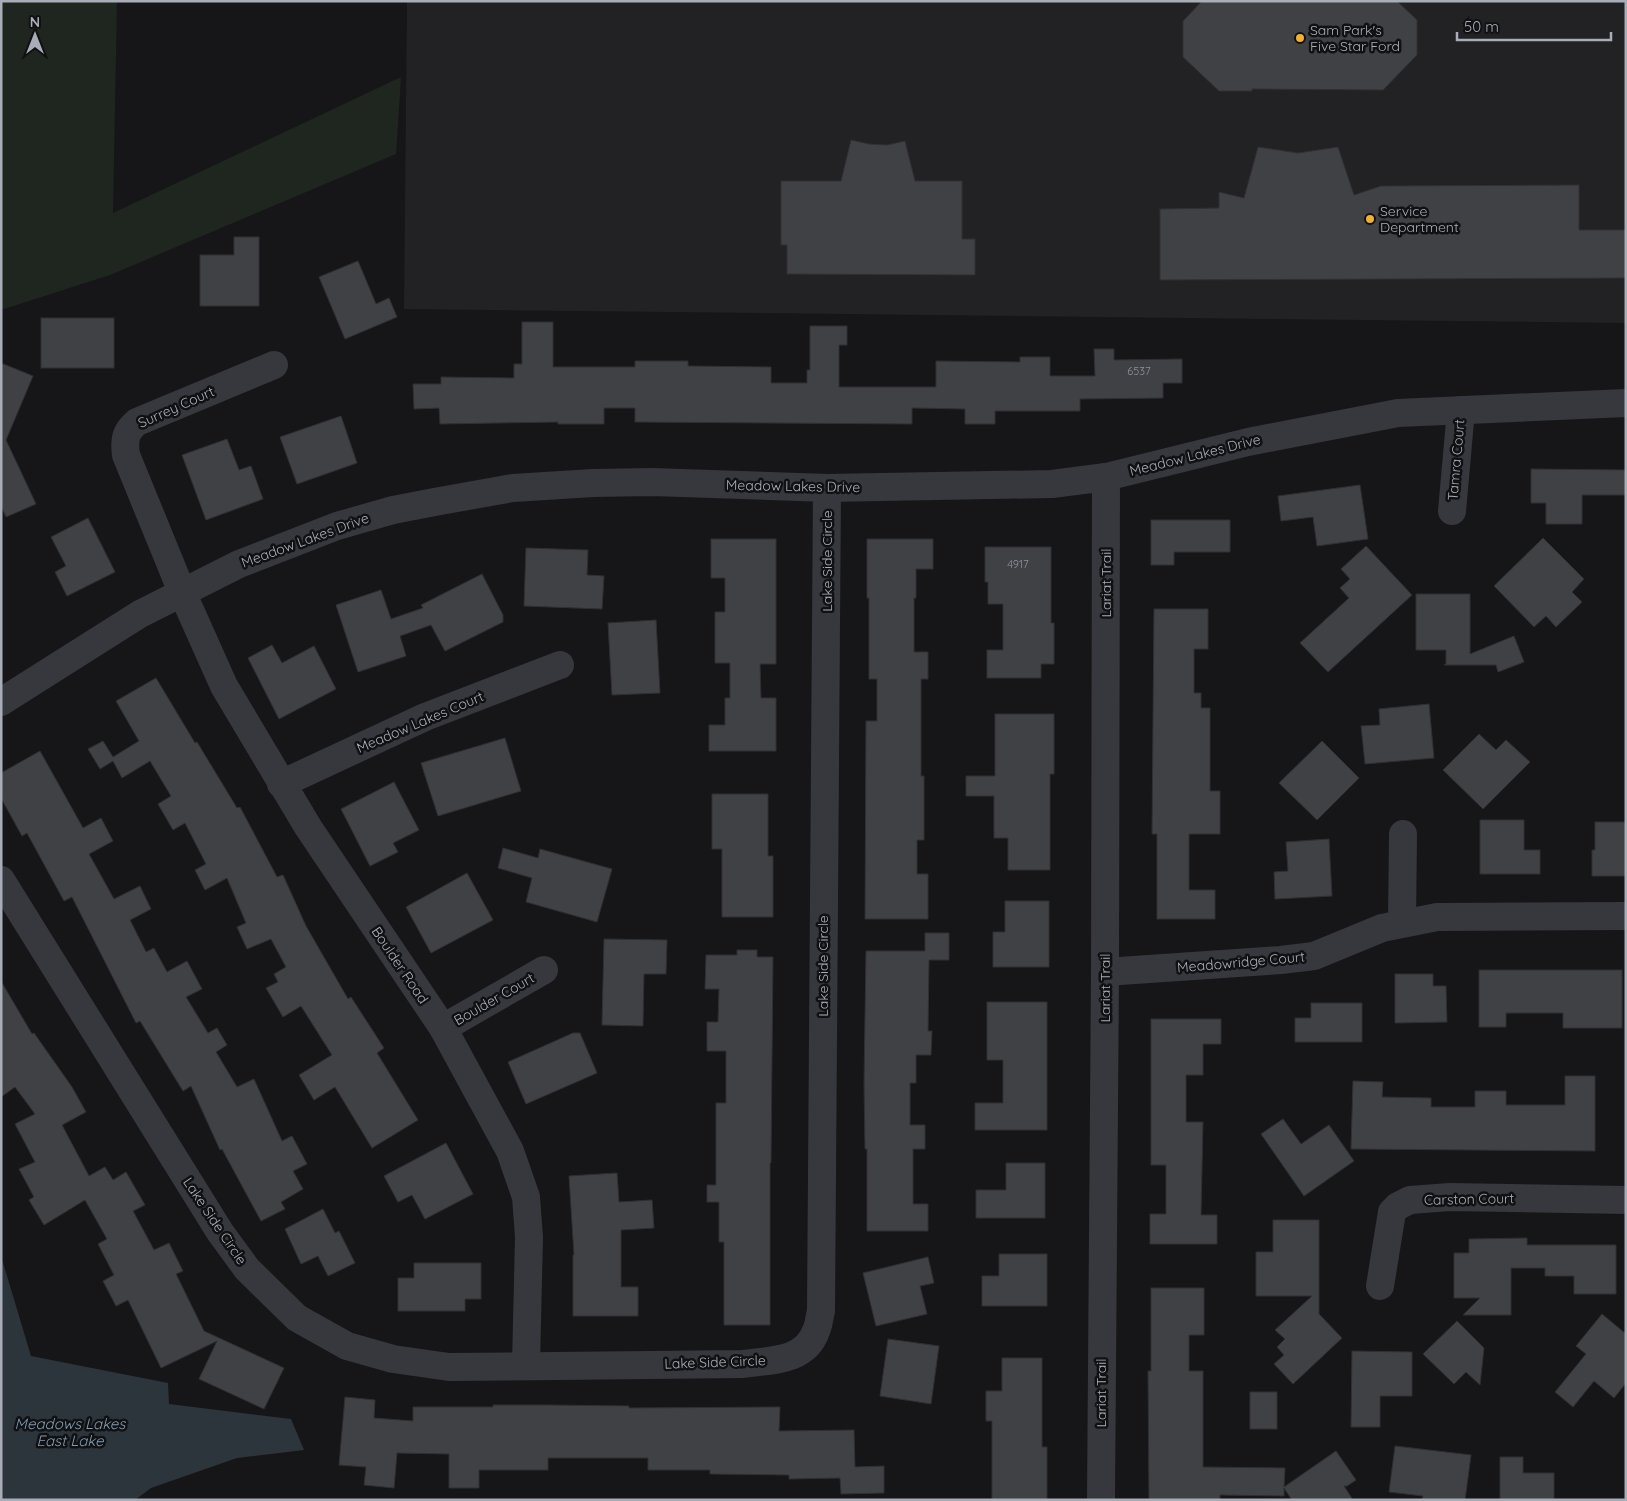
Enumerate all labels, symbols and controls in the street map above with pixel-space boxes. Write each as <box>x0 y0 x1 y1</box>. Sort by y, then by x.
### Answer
north arrow <box>10 10 60 60</box>
scale bar <box>1457 10 1611 42</box>
text: N <box>30 13 40 31</box>
text: 50 m <box>1464 17 1499 36</box>
place label: Sam Park's Five Star Ford <box>1310 21 1400 55</box>
marker: Sam Park's Five Star Ford <box>1294 32 1306 44</box>
place label: Service Department <box>1380 202 1459 236</box>
marker: Service Department <box>1364 213 1376 225</box>
house number: 6537 <box>1127 364 1151 378</box>
street label: Surrey Court <box>135 382 217 432</box>
street label: Tamra Court <box>1443 418 1469 501</box>
street label: Meadow Lakes Drive <box>1128 430 1262 480</box>
street label: Meadow Lakes Drive <box>726 476 860 496</box>
street label: Meadow Lakes Drive <box>239 509 371 571</box>
street label: Lake Side Circle <box>818 510 836 612</box>
street label: Lariat Trail <box>1097 549 1115 617</box>
house number: 4917 <box>1007 557 1029 571</box>
street label: Meadow Lakes Court <box>354 687 487 757</box>
street label: Lake Side Circle <box>814 915 832 1017</box>
street label: Boulder Road <box>368 923 432 1007</box>
street label: Meadowridge Court <box>1176 947 1306 977</box>
street label: Lariat Trail <box>1096 954 1114 1022</box>
street label: Boulder Court <box>451 969 538 1029</box>
street label: Lake Side Circle <box>179 1174 251 1268</box>
street label: Carston Court <box>1424 1189 1515 1209</box>
street label: Lake Side Circle <box>664 1351 766 1373</box>
street label: Lariat Trail <box>1092 1359 1110 1427</box>
water label: Meadows Lakes East Lake <box>15 1414 126 1450</box>

